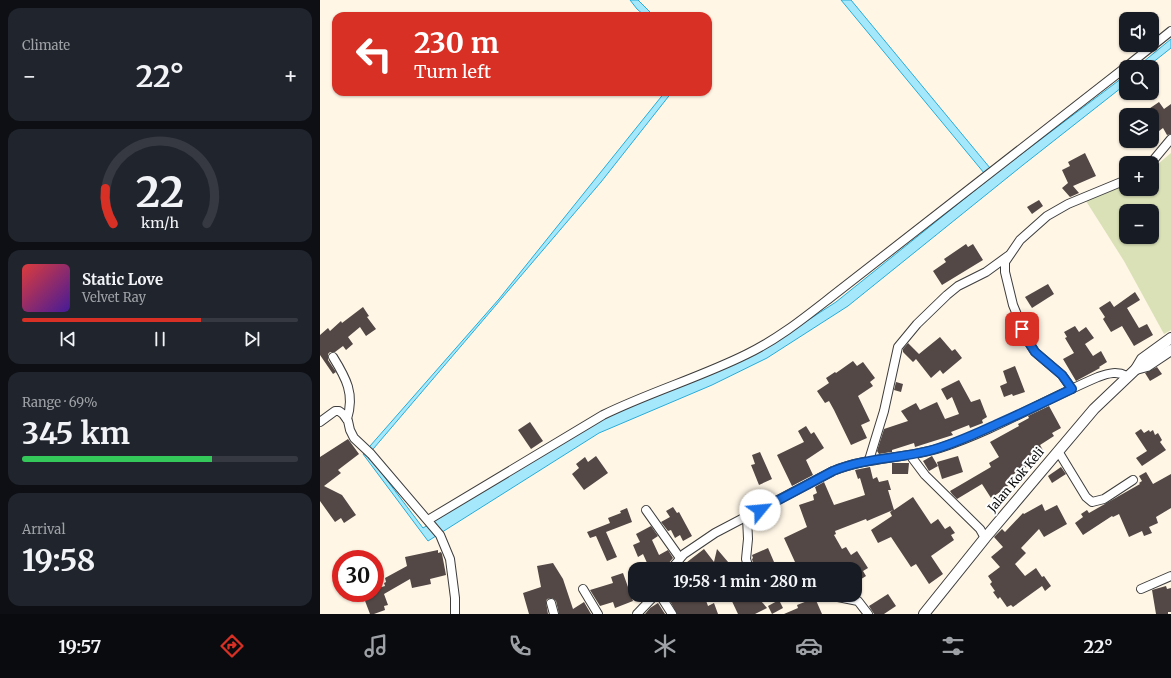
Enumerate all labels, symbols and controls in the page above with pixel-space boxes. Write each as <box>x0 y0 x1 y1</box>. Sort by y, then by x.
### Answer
map controls <box>1119 12 1159 244</box>
button: sound <box>1119 12 1159 52</box>
text: 230 m <box>414 25 499 61</box>
icon: left <box>348 28 400 80</box>
text: Climate <box>22 37 70 54</box>
text: 22° <box>136 57 184 95</box>
text: Turn left <box>414 60 491 83</box>
button: search <box>1119 60 1159 100</box>
text: − <box>22 62 37 90</box>
text: + <box>283 62 298 90</box>
button: layers <box>1119 108 1159 148</box>
button: + <box>1119 156 1159 196</box>
text: 22 <box>136 166 184 218</box>
button: − <box>1119 204 1159 244</box>
text: km/h <box>141 213 179 231</box>
text: Static Love <box>82 270 163 289</box>
text: Velvet Ray <box>82 289 146 306</box>
pin <box>1005 312 1039 346</box>
icon: arrive <box>1011 318 1033 340</box>
icon: previous <box>57 328 79 350</box>
icon: pause <box>149 328 171 350</box>
icon: next <box>241 328 263 350</box>
text: Range · 69% <box>22 394 97 411</box>
text: 345 km <box>22 414 130 452</box>
street label: Jalan Kok Keli <box>984 444 1047 516</box>
position arrow <box>739 489 781 531</box>
text: Arrival <box>22 521 65 538</box>
text: 19:58 <box>22 541 95 579</box>
speed limit sign: 30 <box>332 550 384 602</box>
text: 19:58 · 1 min · 280 m <box>673 572 817 591</box>
icon: directions <box>218 632 246 660</box>
icon: music <box>362 632 390 660</box>
icon: phone <box>506 632 534 660</box>
icon: climate <box>651 632 679 660</box>
icon: car <box>795 632 823 660</box>
icon: filters <box>939 632 967 660</box>
text: 19:57 <box>58 635 101 658</box>
text: 22° <box>1084 635 1113 658</box>

